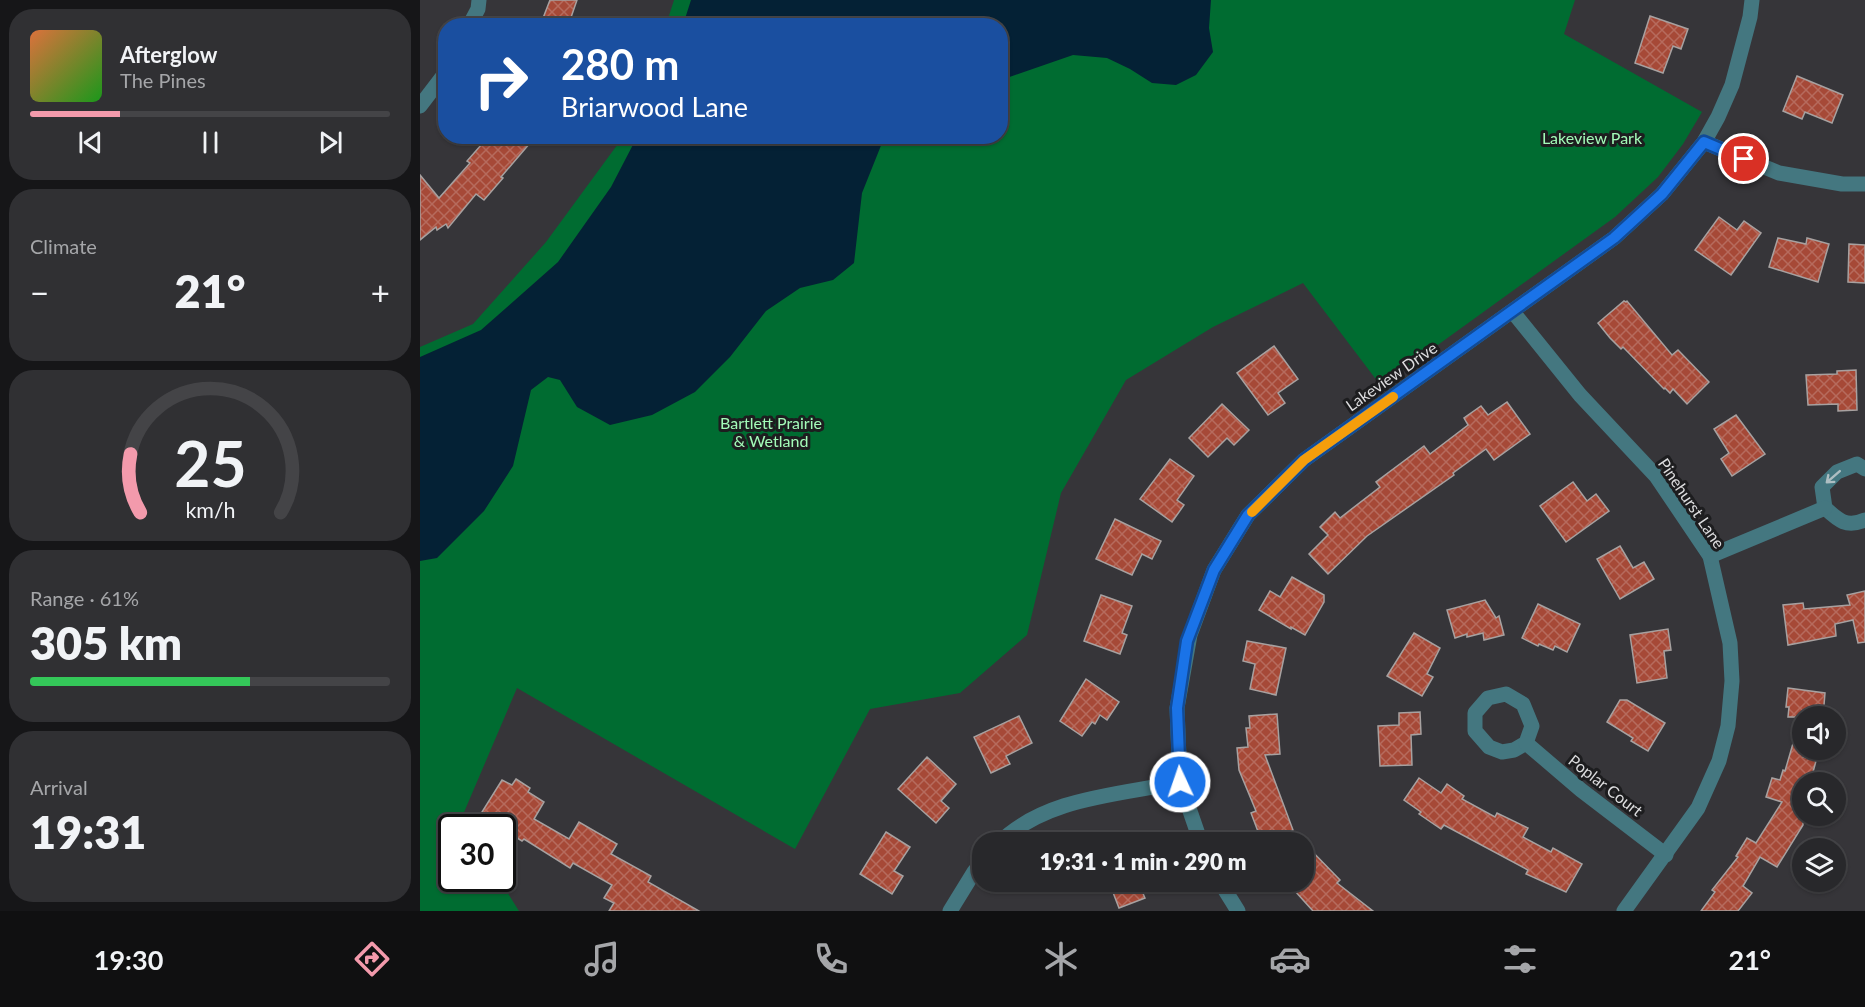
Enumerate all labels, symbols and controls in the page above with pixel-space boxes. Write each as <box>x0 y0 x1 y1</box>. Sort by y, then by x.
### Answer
text: 280 m <box>561 39 679 89</box>
text: Afterglow <box>120 41 217 68</box>
icon: right <box>462 42 540 120</box>
text: The Pines <box>120 68 206 92</box>
text: Briarwood Lane <box>561 90 748 123</box>
icon: previous <box>74 126 107 159</box>
icon: pause <box>194 126 227 159</box>
icon: next <box>314 126 347 159</box>
park label: Lakeview Park <box>1542 128 1643 147</box>
pin <box>1718 133 1769 184</box>
icon: arrive <box>1727 142 1760 175</box>
text: Climate <box>30 234 97 258</box>
text: 21° <box>175 264 245 318</box>
text: − <box>30 272 49 312</box>
text: + <box>371 272 390 312</box>
street label: Lakeview Drive <box>1342 338 1440 414</box>
park label: Bartlett Prairie & Wetland <box>720 413 822 450</box>
text: 25 <box>174 425 246 500</box>
street label: Pinehurst Lane <box>1655 454 1729 552</box>
one-way arrow <box>1826 470 1841 484</box>
text: km/h <box>185 497 235 523</box>
text: Range · 61% <box>30 586 139 610</box>
text: 305 km <box>30 616 182 670</box>
map controls <box>1792 706 1846 892</box>
button: sound <box>1792 706 1846 760</box>
position arrow <box>1148 750 1212 814</box>
street label: Poplar Court <box>1565 750 1647 820</box>
button: search <box>1792 772 1846 826</box>
text: Arrival <box>30 775 88 799</box>
text: 19:31 <box>30 805 146 859</box>
speed limit sign: 30 <box>438 814 516 892</box>
button: layers <box>1792 838 1846 892</box>
text: 19:31 · 1 min · 290 m <box>1040 848 1246 875</box>
icon: directions <box>351 938 393 980</box>
icon: music <box>581 938 623 980</box>
icon: phone <box>810 938 852 980</box>
icon: climate <box>1040 938 1082 980</box>
icon: car <box>1269 938 1311 980</box>
icon: filters <box>1499 938 1541 980</box>
text: 19:30 <box>94 943 163 976</box>
text: 21° <box>1729 943 1771 976</box>

